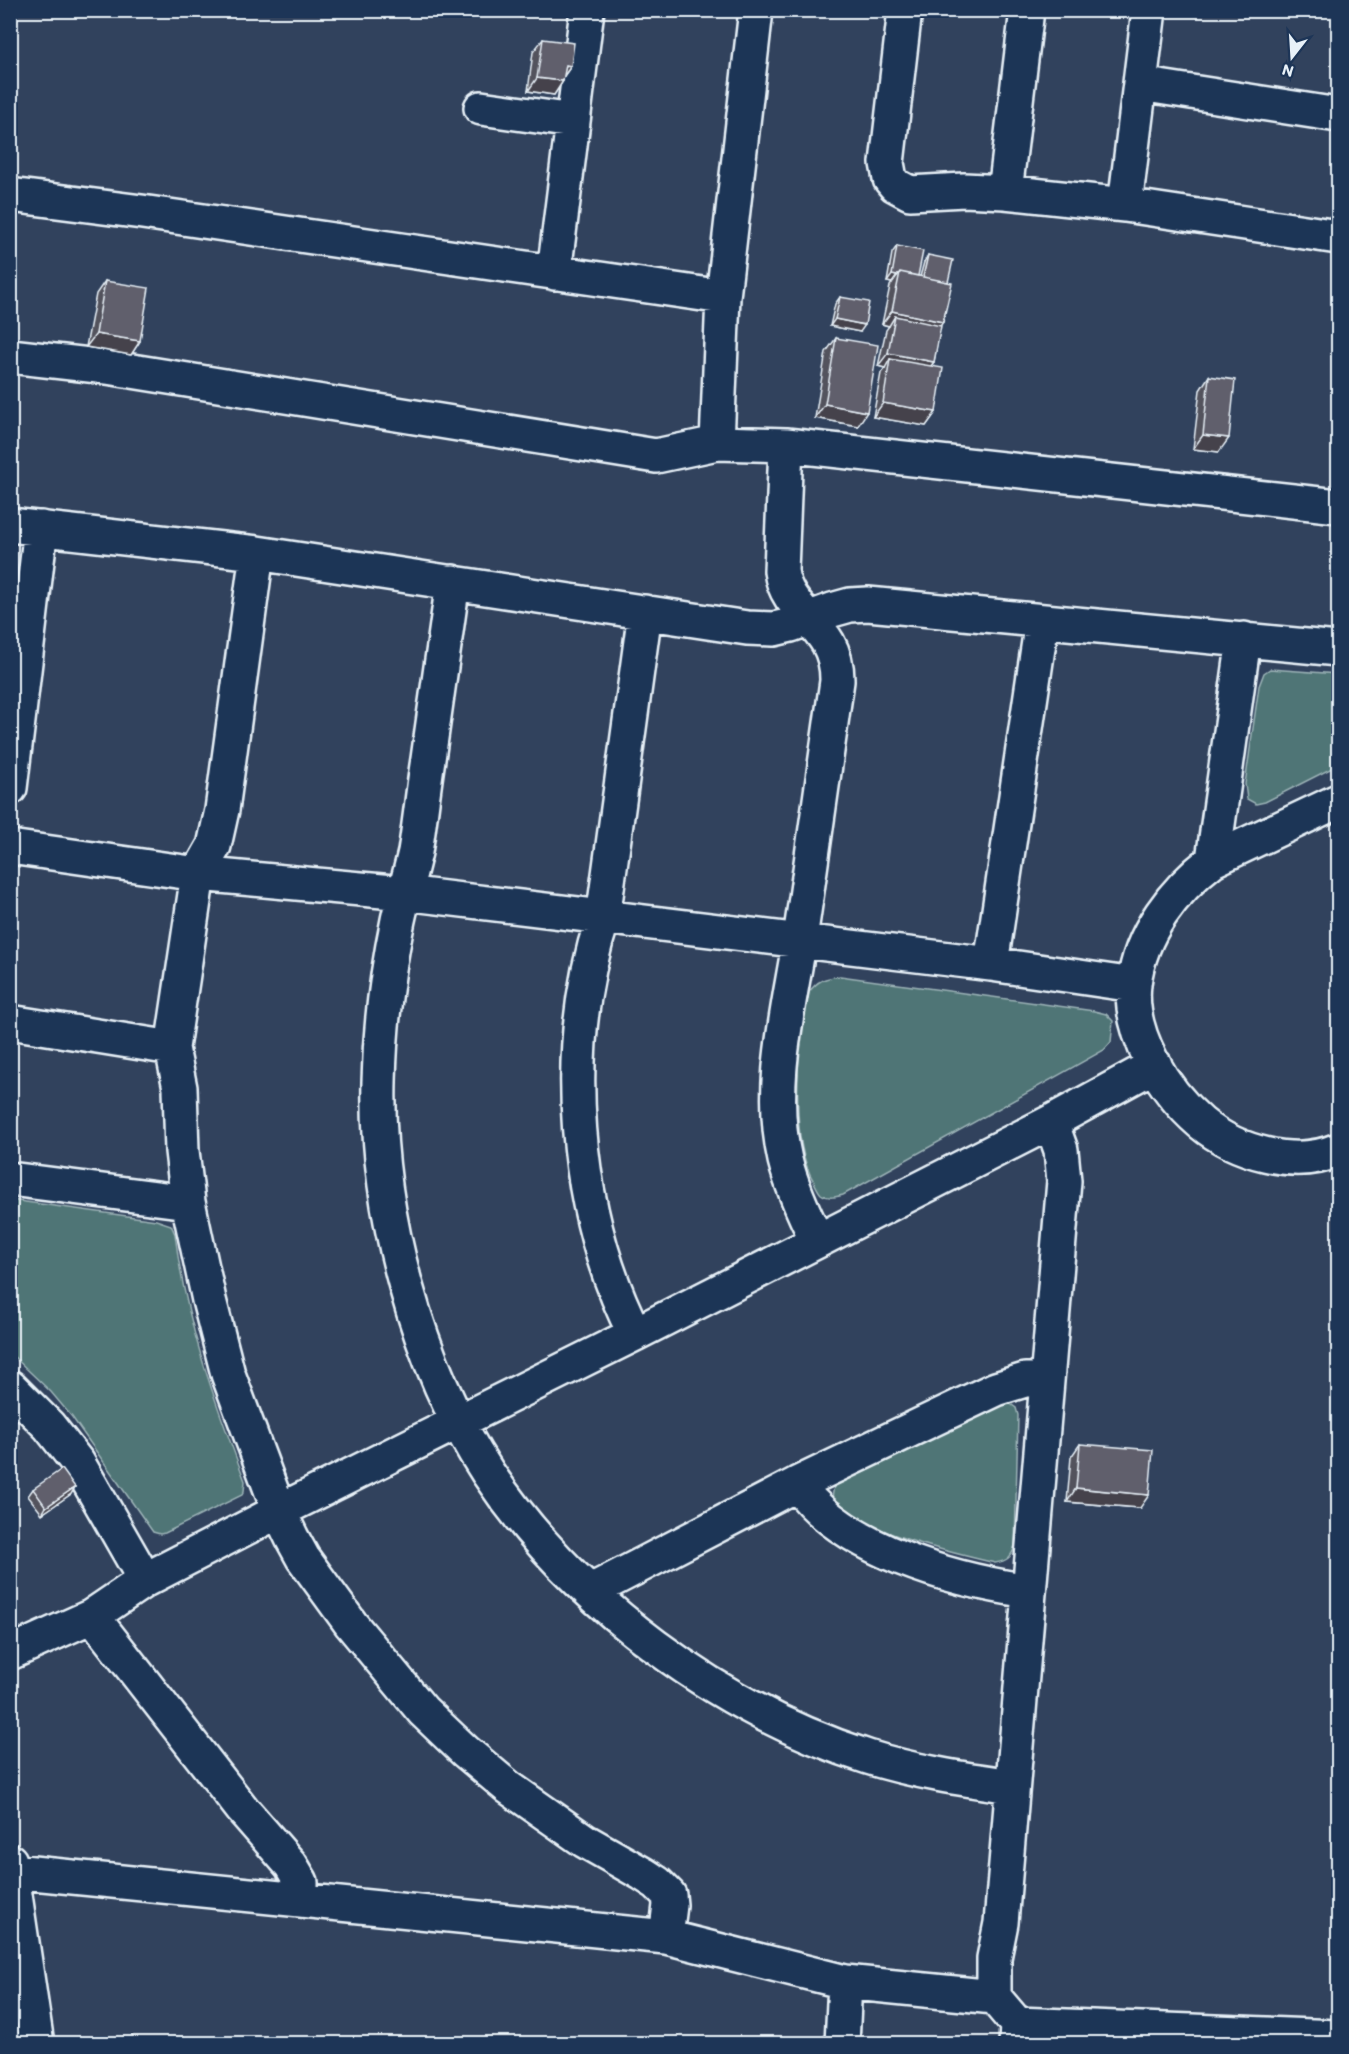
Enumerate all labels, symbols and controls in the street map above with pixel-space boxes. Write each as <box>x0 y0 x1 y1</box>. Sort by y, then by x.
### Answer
north arrow <box>1262 27 1322 87</box>
text: N <box>1280 60 1296 82</box>

